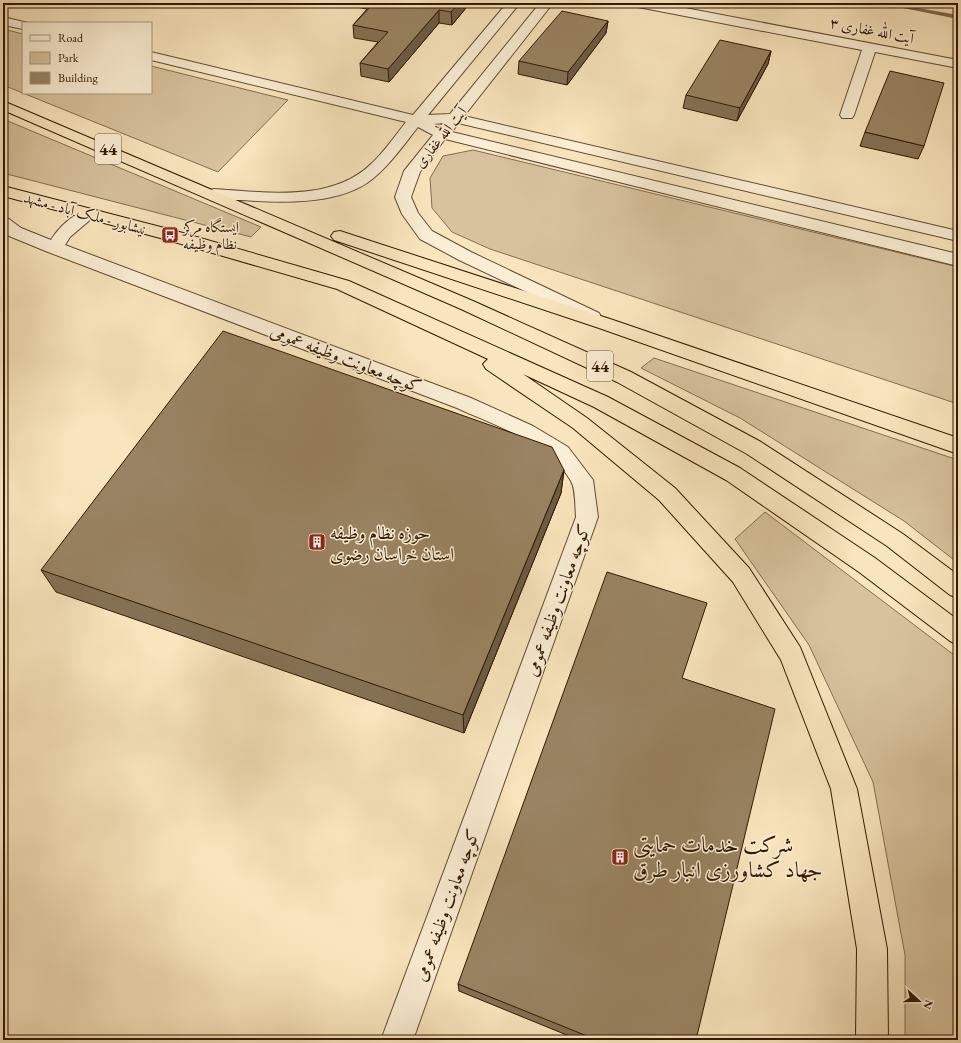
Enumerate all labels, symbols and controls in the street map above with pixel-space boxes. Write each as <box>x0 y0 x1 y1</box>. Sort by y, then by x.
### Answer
street label: آیت الله غفاری ۳ <box>828 11 918 49</box>
legend <box>22 22 152 94</box>
text: Road <box>58 30 84 46</box>
text: Park <box>58 50 79 66</box>
text: Building <box>58 70 99 86</box>
street label: آیت الله غفاری <box>408 100 472 172</box>
road number: 44 <box>95 134 121 164</box>
street label: نیشابور - ملک آباد - مشهد <box>22 188 148 239</box>
place label: ایستگاه مرکز نظام وظیفه <box>181 217 239 257</box>
bus stop icon: ایستگاه مرکز نظام وظیفه <box>160 225 180 245</box>
street label: کوچه معاونت وظیفه عمومی <box>266 319 425 399</box>
road number: 44 <box>587 351 613 381</box>
place label: حوزه نظام وظیفه استان خراسان رضوی <box>330 521 454 565</box>
street label: کوچه معاونت وظیفه عمومی <box>519 521 597 680</box>
building icon: حوزه نظام وظیفه استان خراسان رضوی <box>307 532 327 552</box>
street label: کوچه معاونت وظیفه عمومی <box>408 826 486 985</box>
place label: شرکت خدمات حمایتی جهاد کشاورزی انبار طرق <box>633 830 823 884</box>
building icon: شرکت خدمات حمایتی جهاد کشاورزی انبار طرق <box>610 847 630 867</box>
north arrow <box>899 981 939 1021</box>
text: N <box>920 998 936 1011</box>

